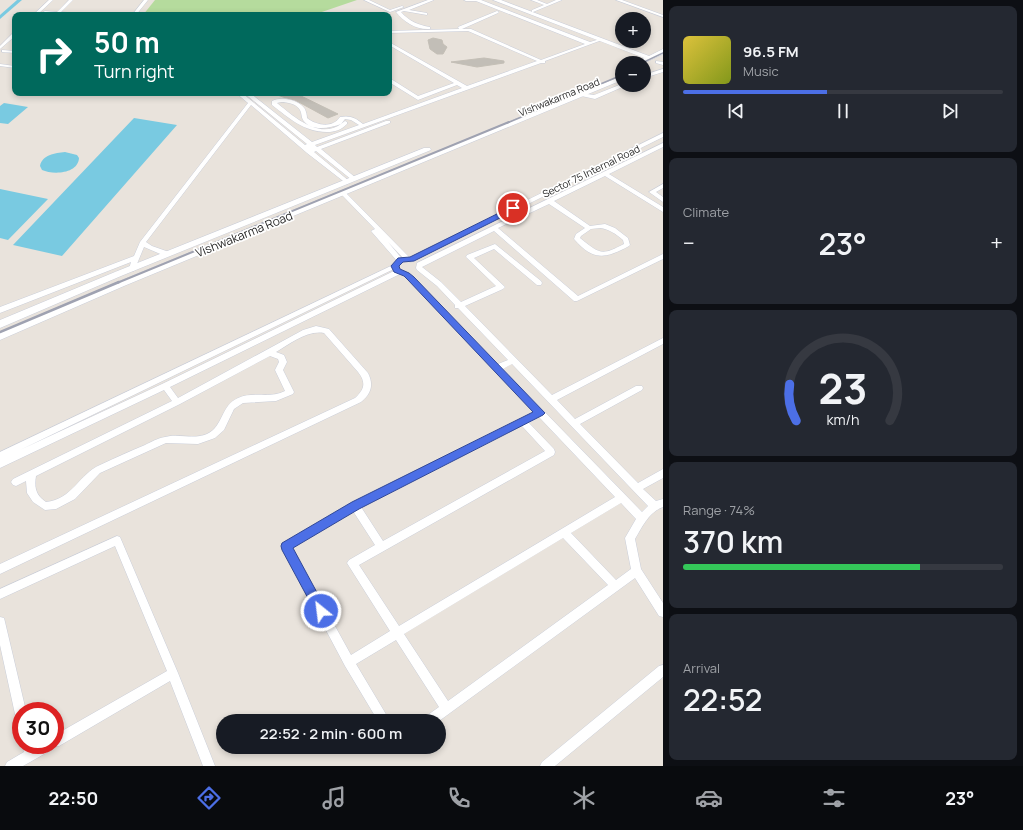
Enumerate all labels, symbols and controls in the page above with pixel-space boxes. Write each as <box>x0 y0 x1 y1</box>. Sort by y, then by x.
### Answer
map controls <box>615 12 651 92</box>
button: + <box>615 12 651 48</box>
text: 50 m <box>94 23 160 61</box>
icon: right <box>28 28 80 80</box>
text: 96.5 FM <box>743 41 799 62</box>
button: − <box>615 56 651 92</box>
text: Turn right <box>94 59 175 83</box>
text: Music <box>743 62 779 80</box>
street label: Vishwakarma Road <box>516 74 602 120</box>
icon: previous <box>725 100 747 122</box>
icon: pause <box>832 100 854 122</box>
icon: next <box>939 100 961 122</box>
street label: Sector 75 Internal Road <box>540 141 642 201</box>
pin <box>496 191 530 225</box>
icon: arrive <box>502 197 524 219</box>
text: Climate <box>683 203 729 221</box>
street label: Vishwakarma Road <box>193 207 295 261</box>
text: 23° <box>818 223 867 264</box>
text: − <box>683 228 695 258</box>
text: + <box>990 228 1003 258</box>
text: 23 <box>819 360 867 416</box>
text: km/h <box>826 410 860 429</box>
text: Range · 74% <box>683 501 755 519</box>
text: 370 km <box>683 521 783 562</box>
position arrow <box>300 590 342 632</box>
text: Arrival <box>683 659 720 677</box>
text: 22:52 <box>683 679 762 720</box>
speed limit sign: 30 <box>12 702 64 754</box>
text: 22:52 · 2 min · 600 m <box>260 723 402 744</box>
icon: directions <box>195 784 223 812</box>
icon: music <box>320 784 348 812</box>
icon: phone <box>445 784 473 812</box>
icon: climate <box>570 784 598 812</box>
icon: car <box>695 784 723 812</box>
icon: filters <box>820 784 848 812</box>
text: 22:50 <box>48 786 98 810</box>
text: 23° <box>945 786 974 810</box>

